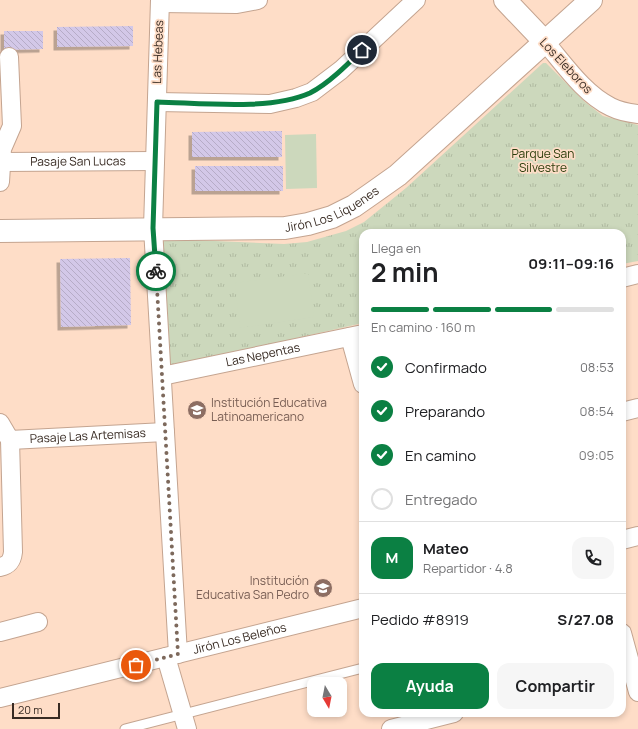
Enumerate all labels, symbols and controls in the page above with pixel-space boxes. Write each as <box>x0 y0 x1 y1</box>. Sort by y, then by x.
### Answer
street label: Las Hebeas <box>148 20 167 84</box>
pin <box>345 33 379 67</box>
street label: Los Eleboros <box>536 34 597 97</box>
icon: home <box>351 39 373 61</box>
park label: Parque San Silvestre <box>512 145 574 176</box>
street label: Pasaje San Lucas <box>30 152 126 170</box>
street label: Jirón Los Líquenes <box>284 182 382 236</box>
text: Llega en <box>371 239 421 257</box>
courier <box>136 251 176 291</box>
text: 09:11–09:16 <box>528 253 614 274</box>
text: 2 min <box>371 254 439 290</box>
icon: bike <box>145 260 167 282</box>
text: En camino · 160 m <box>371 318 475 336</box>
street label: Las Nepentas <box>224 338 301 370</box>
icon: check <box>371 356 393 378</box>
text: Confirmado <box>405 357 487 378</box>
text: 08:53 <box>580 358 614 376</box>
place label: Institución Educativa Latinoamericano <box>211 394 327 425</box>
school or university icon: Institución Educativa Latinoamericano <box>186 399 208 421</box>
icon: check <box>371 400 393 422</box>
text: Preparando <box>405 401 485 422</box>
text: 08:54 <box>579 402 614 420</box>
street label: Pasaje Las Artemisas <box>29 424 146 447</box>
icon: check <box>371 444 393 466</box>
text: En camino <box>405 445 476 466</box>
text: 09:05 <box>579 446 614 464</box>
text: Entregado <box>405 489 477 510</box>
button: phone <box>572 537 614 579</box>
text: Mateo <box>423 538 469 559</box>
text: M <box>386 547 398 568</box>
text: Repartidor · 4.8 <box>423 559 513 577</box>
place label: Institución Educativa San Pedro <box>196 572 309 603</box>
school or university icon: Institución Educativa San Pedro <box>312 577 334 599</box>
text: Pedido #8919 <box>371 609 469 630</box>
text: S/27.08 <box>557 609 614 630</box>
street label: Jirón Los Beleños <box>191 618 288 658</box>
pin <box>119 648 153 682</box>
icon: bag <box>125 654 147 676</box>
button: Ayuda <box>371 663 489 709</box>
button: Compartir <box>497 663 614 709</box>
north arrow <box>307 677 347 717</box>
map controls <box>307 677 347 717</box>
scale bar <box>12 701 60 720</box>
text: 20 m <box>18 702 43 717</box>

